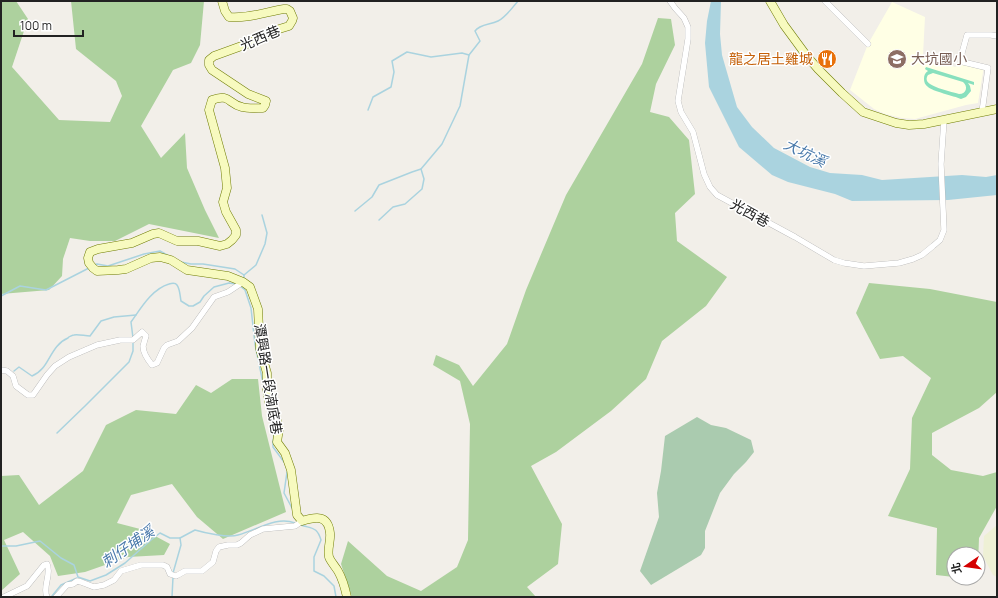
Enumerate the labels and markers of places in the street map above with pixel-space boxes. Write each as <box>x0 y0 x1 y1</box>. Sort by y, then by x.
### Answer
restaurant icon: 龍之居土雞城 <box>816 48 838 70</box>
school or university icon: 大坑國小 <box>886 48 908 70</box>
place label: 龍之居土雞城 <box>729 49 813 68</box>
place label: 大坑國小 <box>911 49 967 68</box>

